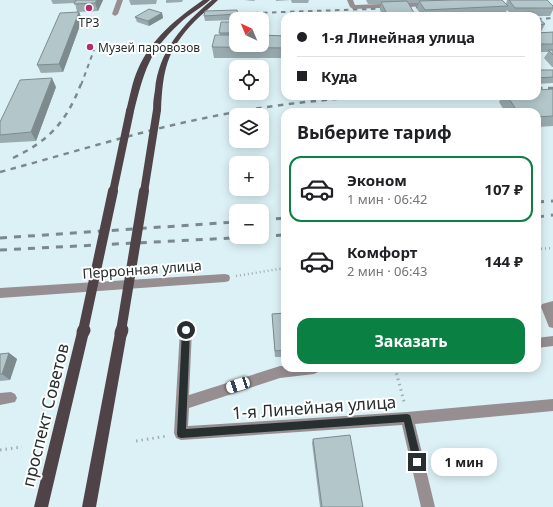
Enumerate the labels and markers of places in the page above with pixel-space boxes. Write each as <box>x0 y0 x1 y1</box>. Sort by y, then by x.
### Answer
marker: ТРЗ <box>84 3 94 13</box>
place label: ТРЗ <box>79 14 100 31</box>
place label: Музей паровозов <box>98 39 200 56</box>
marker: Музей паровозов <box>85 42 95 52</box>

